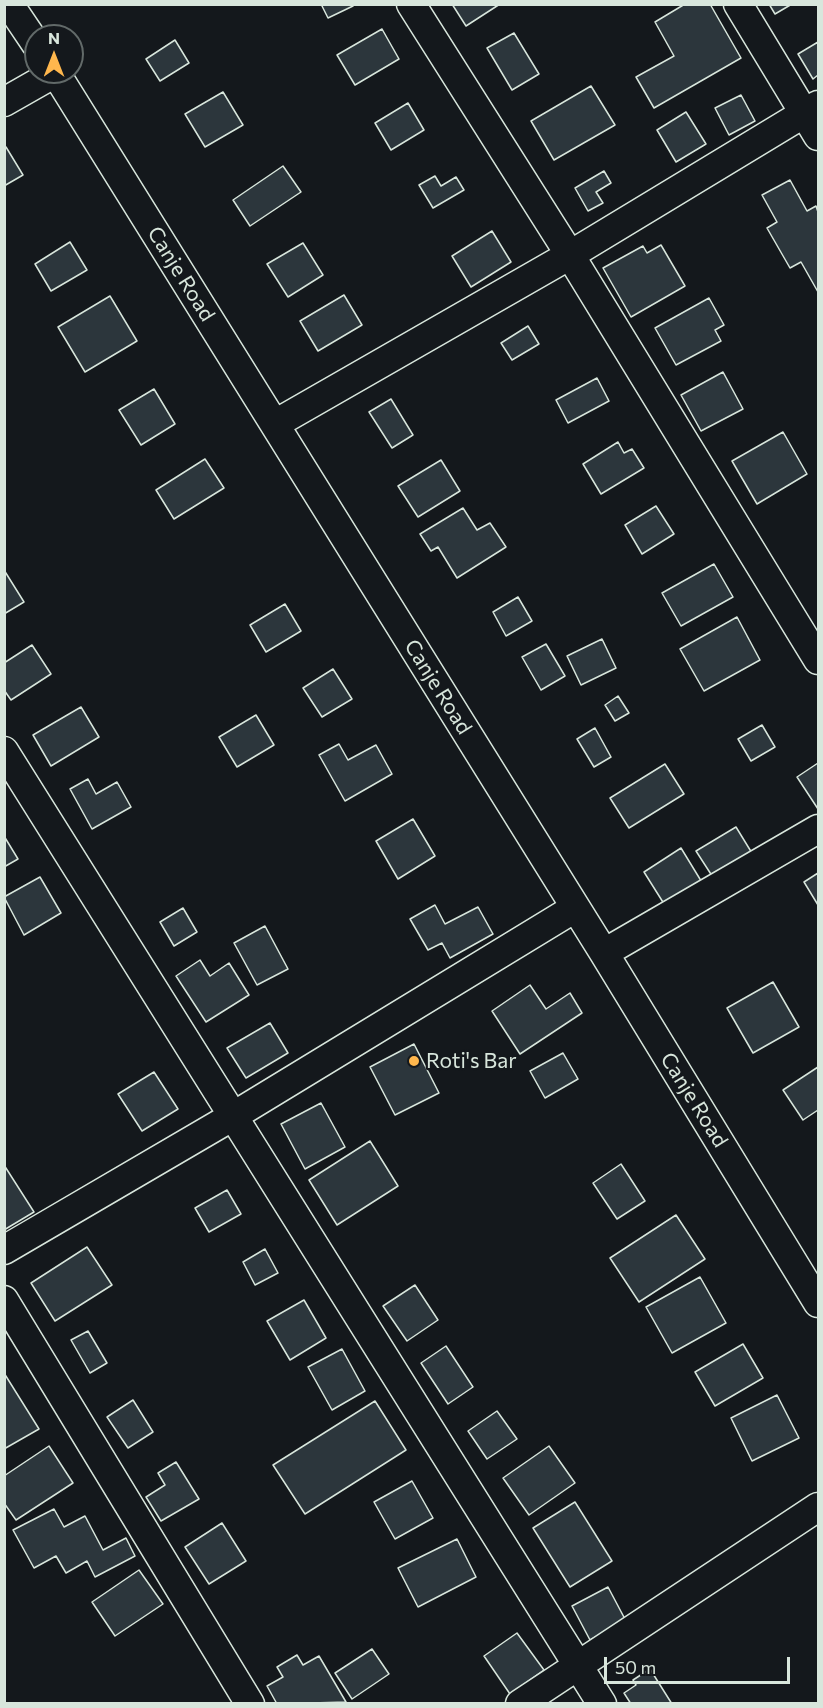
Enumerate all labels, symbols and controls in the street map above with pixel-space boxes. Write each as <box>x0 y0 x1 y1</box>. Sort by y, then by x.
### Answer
north arrow <box>24 24 84 84</box>
text: N <box>48 28 60 47</box>
street label: Canje Road <box>142 222 220 326</box>
street label: Canje Road <box>399 635 477 739</box>
place label: Roti's Bar <box>426 1048 517 1074</box>
street label: Canje Road <box>655 1048 733 1152</box>
marker: Roti's Bar <box>407 1054 421 1068</box>
scale bar <box>607 1645 793 1683</box>
text: 50 m <box>615 1656 656 1678</box>

